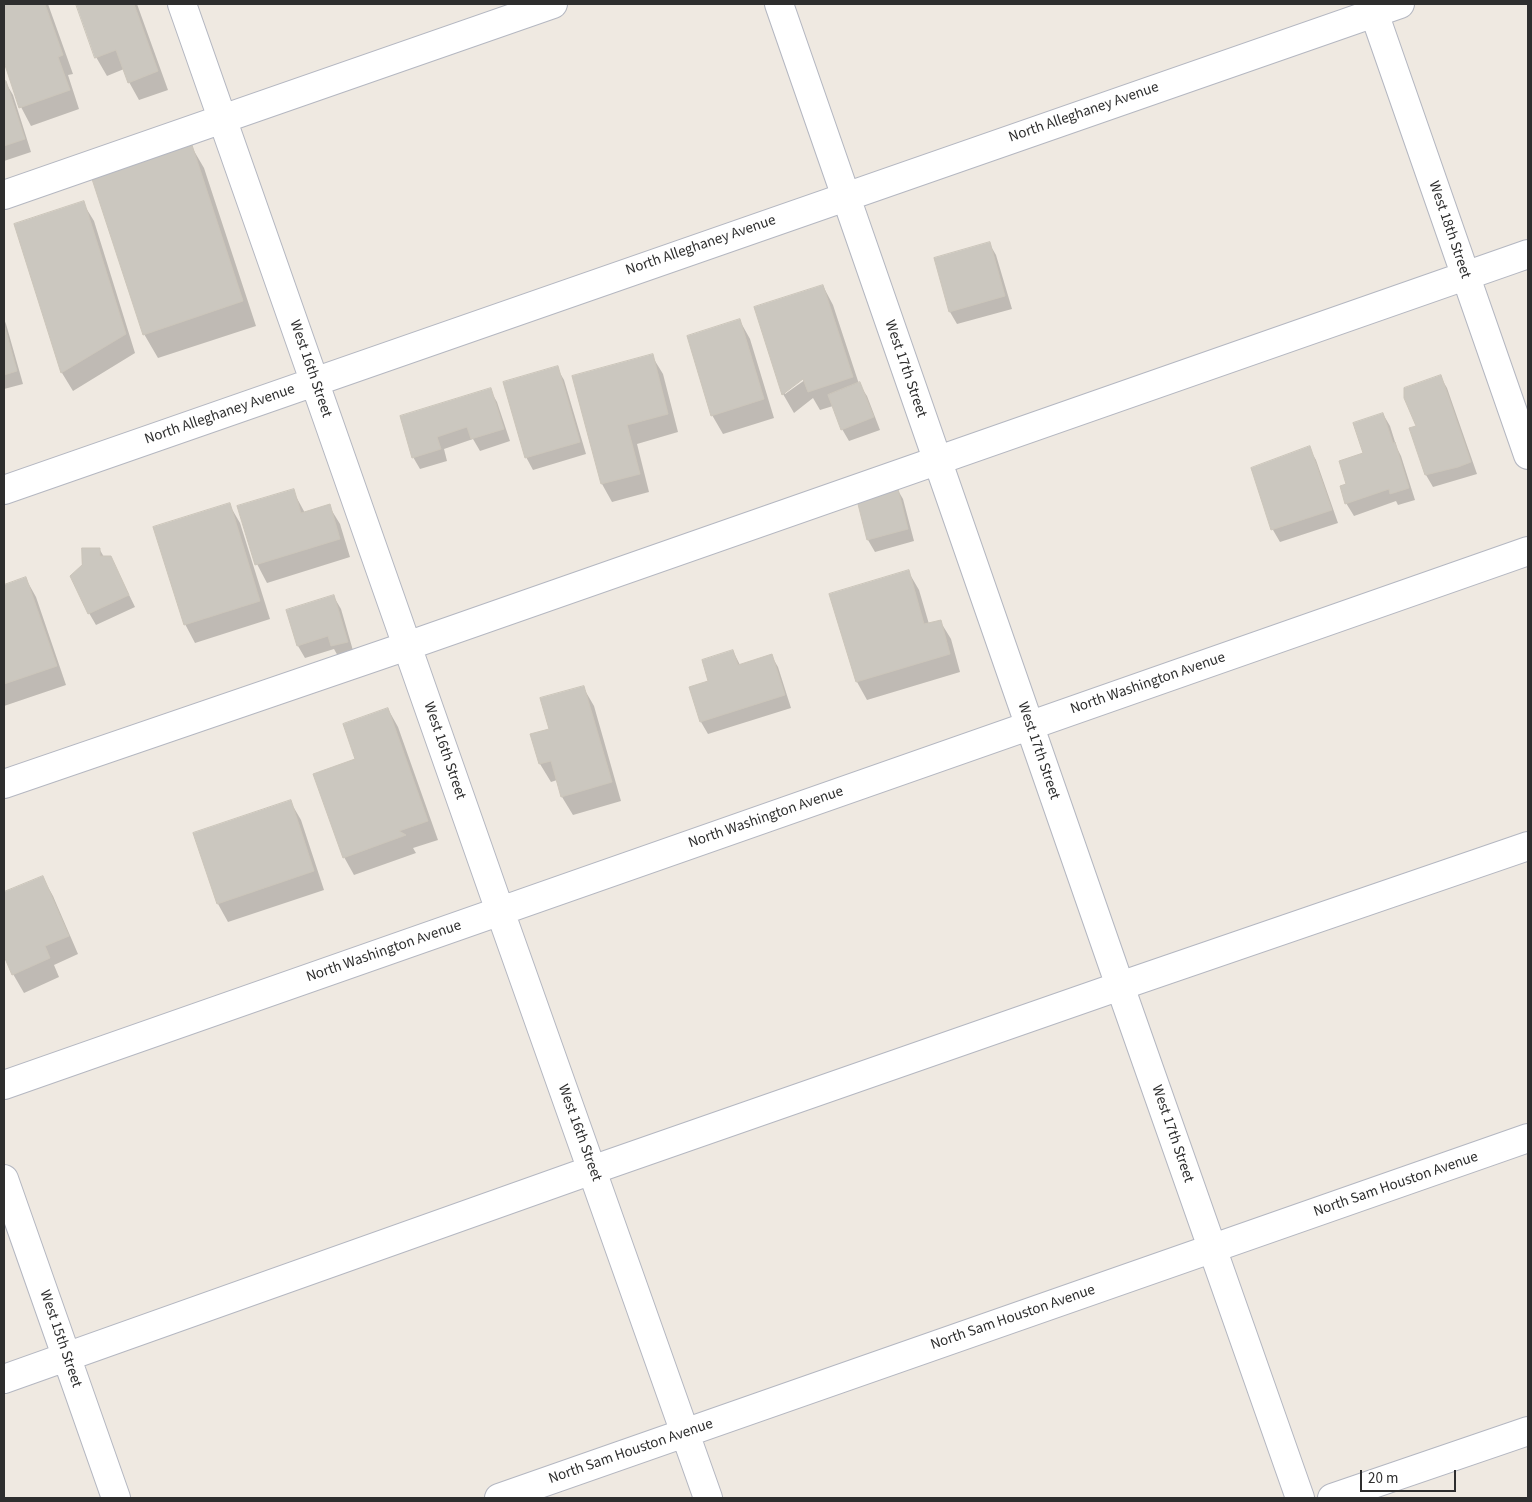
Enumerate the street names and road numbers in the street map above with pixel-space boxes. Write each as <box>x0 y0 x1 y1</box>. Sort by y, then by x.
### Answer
street label: North Alleghaney Avenue <box>1007 79 1161 147</box>
street label: West 18th Street <box>1424 179 1474 281</box>
street label: North Alleghaney Avenue <box>624 212 778 280</box>
street label: West 16th Street <box>285 318 335 420</box>
street label: West 17th Street <box>880 318 930 420</box>
street label: North Alleghaney Avenue <box>143 381 297 449</box>
street label: North Washington Avenue <box>1068 649 1228 719</box>
street label: West 16th Street <box>419 700 469 802</box>
street label: West 17th Street <box>1013 700 1063 802</box>
street label: North Washington Avenue <box>686 783 846 853</box>
street label: North Washington Avenue <box>304 917 464 987</box>
street label: West 16th Street <box>553 1082 605 1184</box>
street label: West 17th Street <box>1147 1083 1197 1185</box>
street label: North Sam Houston Avenue <box>1311 1148 1481 1222</box>
street label: North Sam Houston Avenue <box>928 1281 1098 1355</box>
street label: West 15th Street <box>35 1288 85 1390</box>
street label: North Sam Houston Avenue <box>546 1415 716 1489</box>

